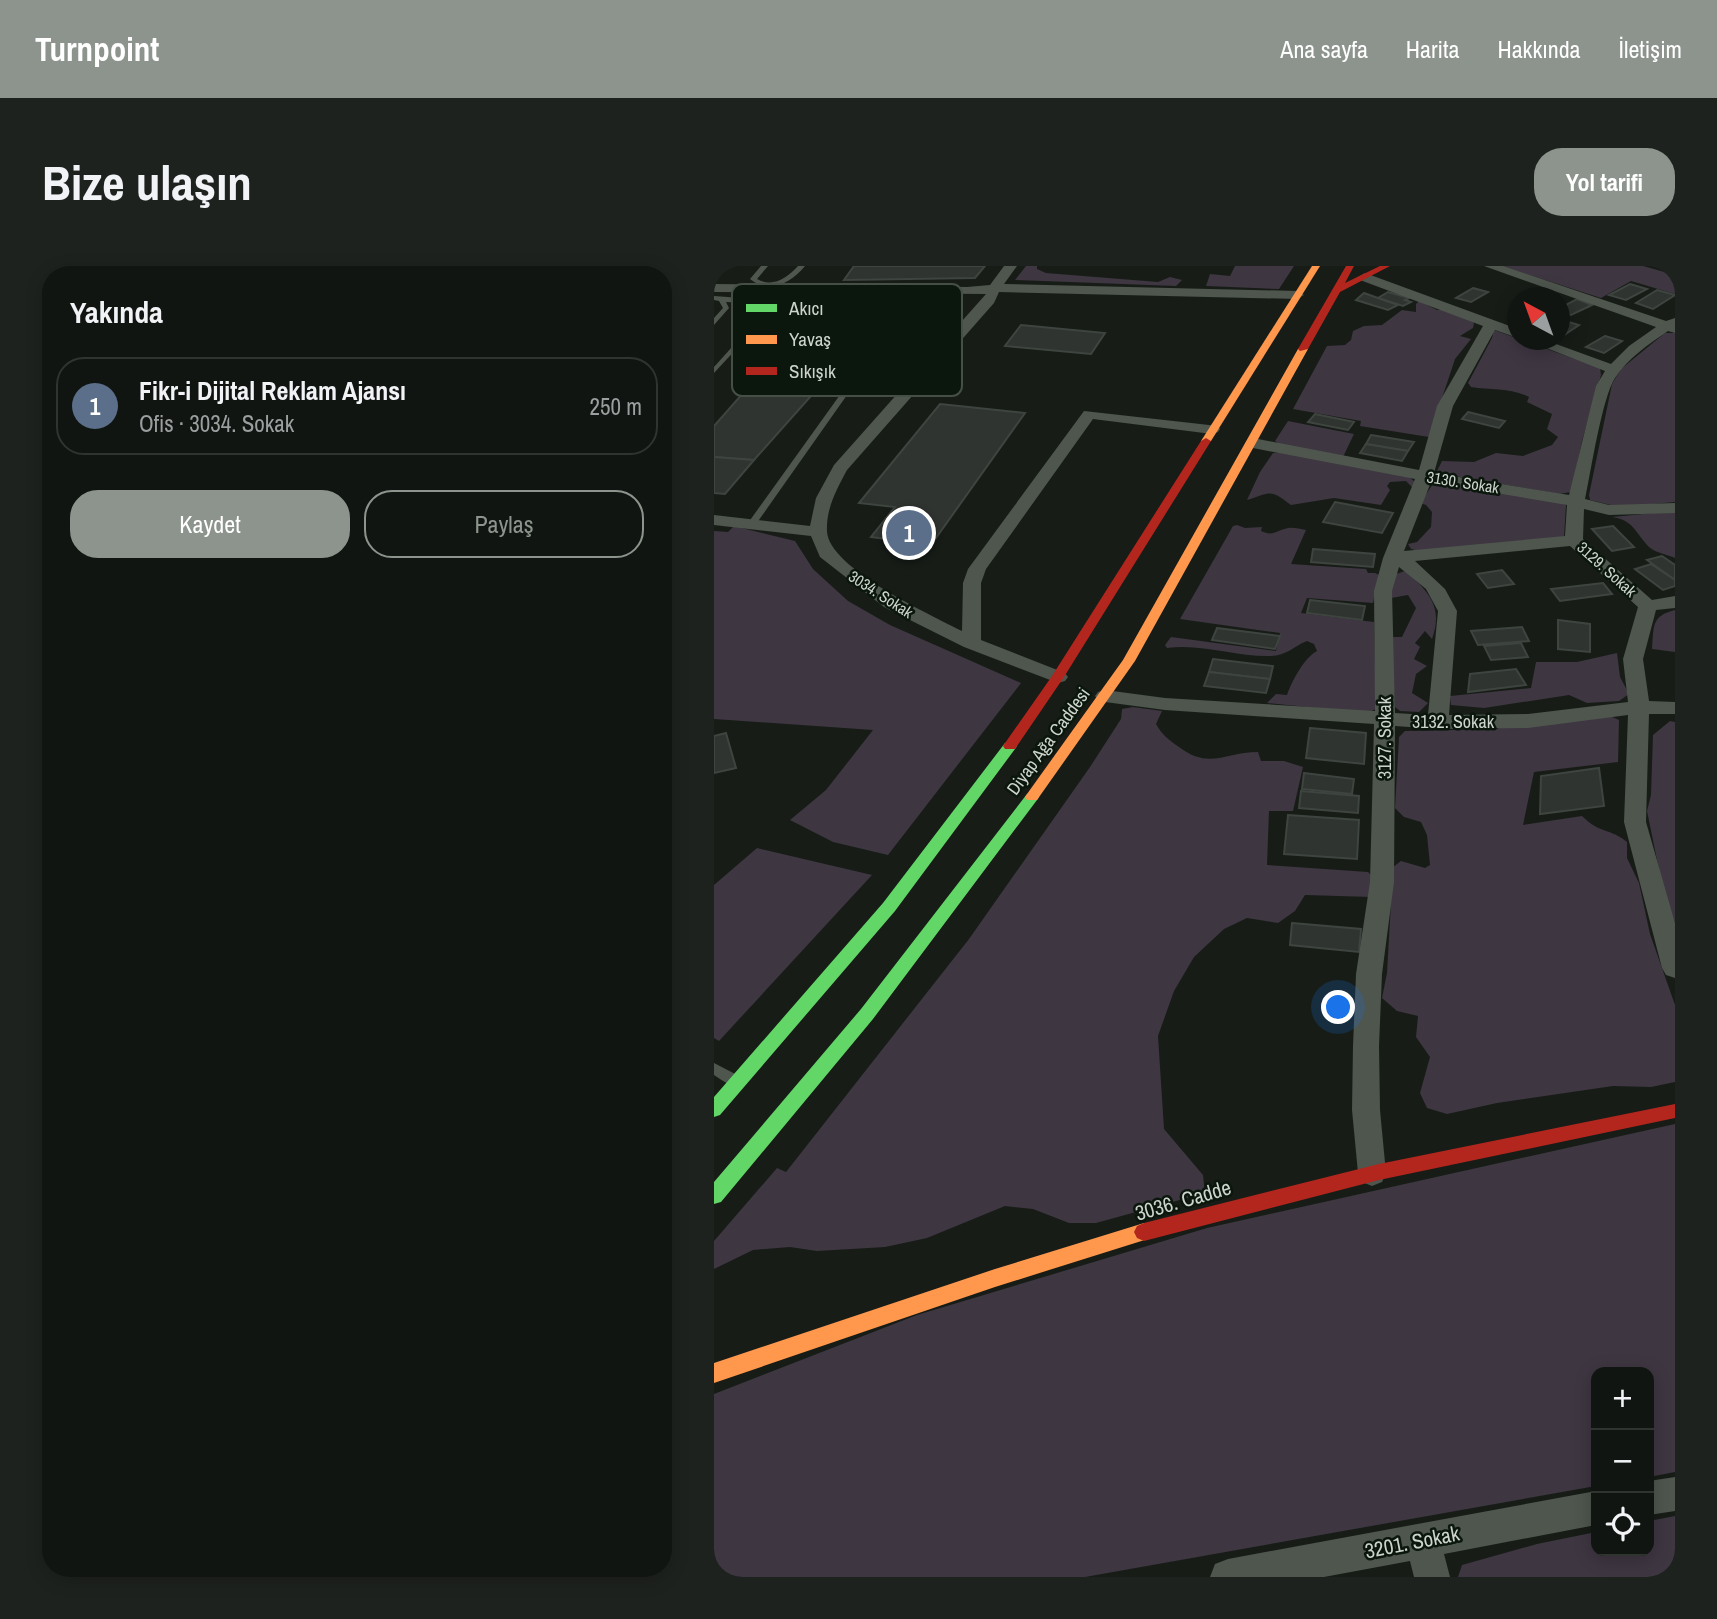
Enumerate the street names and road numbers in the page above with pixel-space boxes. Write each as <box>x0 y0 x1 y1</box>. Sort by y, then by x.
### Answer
street label: 3130. Sokak <box>1425 465 1501 499</box>
street label: 3129. Sokak <box>1573 536 1642 602</box>
street label: 3034. Sokak <box>844 565 918 623</box>
street label: Diyap Ağa Caddesi <box>1001 682 1095 800</box>
street label: 3127. Sokak <box>1372 696 1397 779</box>
street label: 3132. Sokak <box>1412 709 1495 734</box>
street label: 3036. Cadde <box>1132 1172 1234 1228</box>
street label: 3201. Sokak <box>1362 1519 1462 1565</box>

